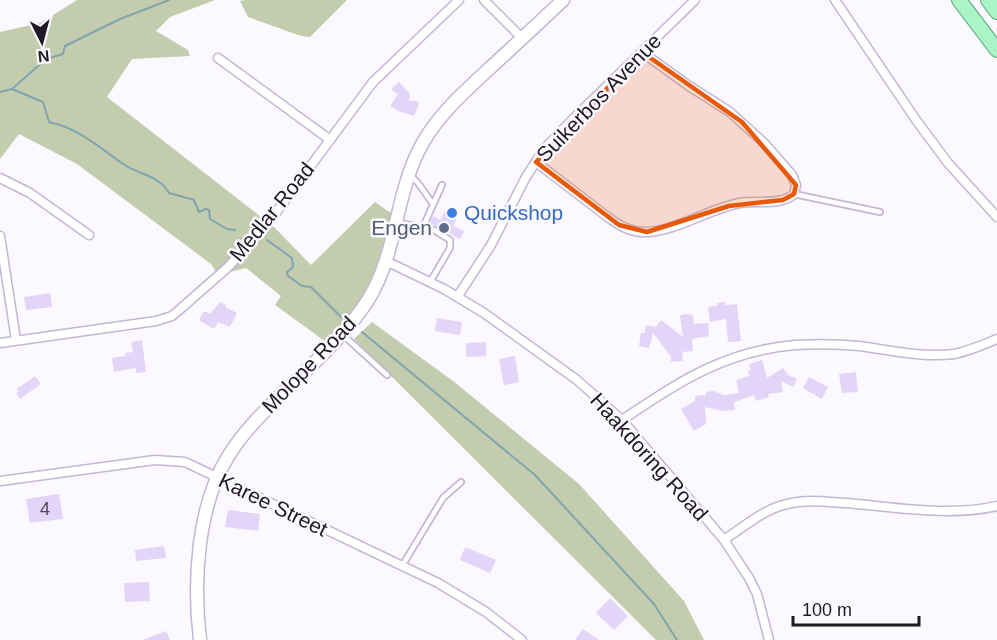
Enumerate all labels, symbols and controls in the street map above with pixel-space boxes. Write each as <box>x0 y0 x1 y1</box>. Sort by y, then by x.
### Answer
north arrow <box>12 12 72 72</box>
street label: Suikerbos Avenue <box>532 29 666 166</box>
text: N <box>37 47 50 65</box>
street label: Medlar Road <box>225 158 318 266</box>
place label: Quickshop <box>464 201 563 224</box>
marker: Quickshop <box>445 206 459 220</box>
place label: Engen <box>371 216 432 239</box>
marker: Engen <box>437 221 451 235</box>
street label: Molope Road <box>257 312 360 418</box>
street label: Haakdoring Road <box>586 388 713 525</box>
street label: Karee Street <box>215 468 331 541</box>
house number: 4 <box>40 499 50 519</box>
scale bar <box>793 589 919 627</box>
text: 100 m <box>802 600 852 620</box>

